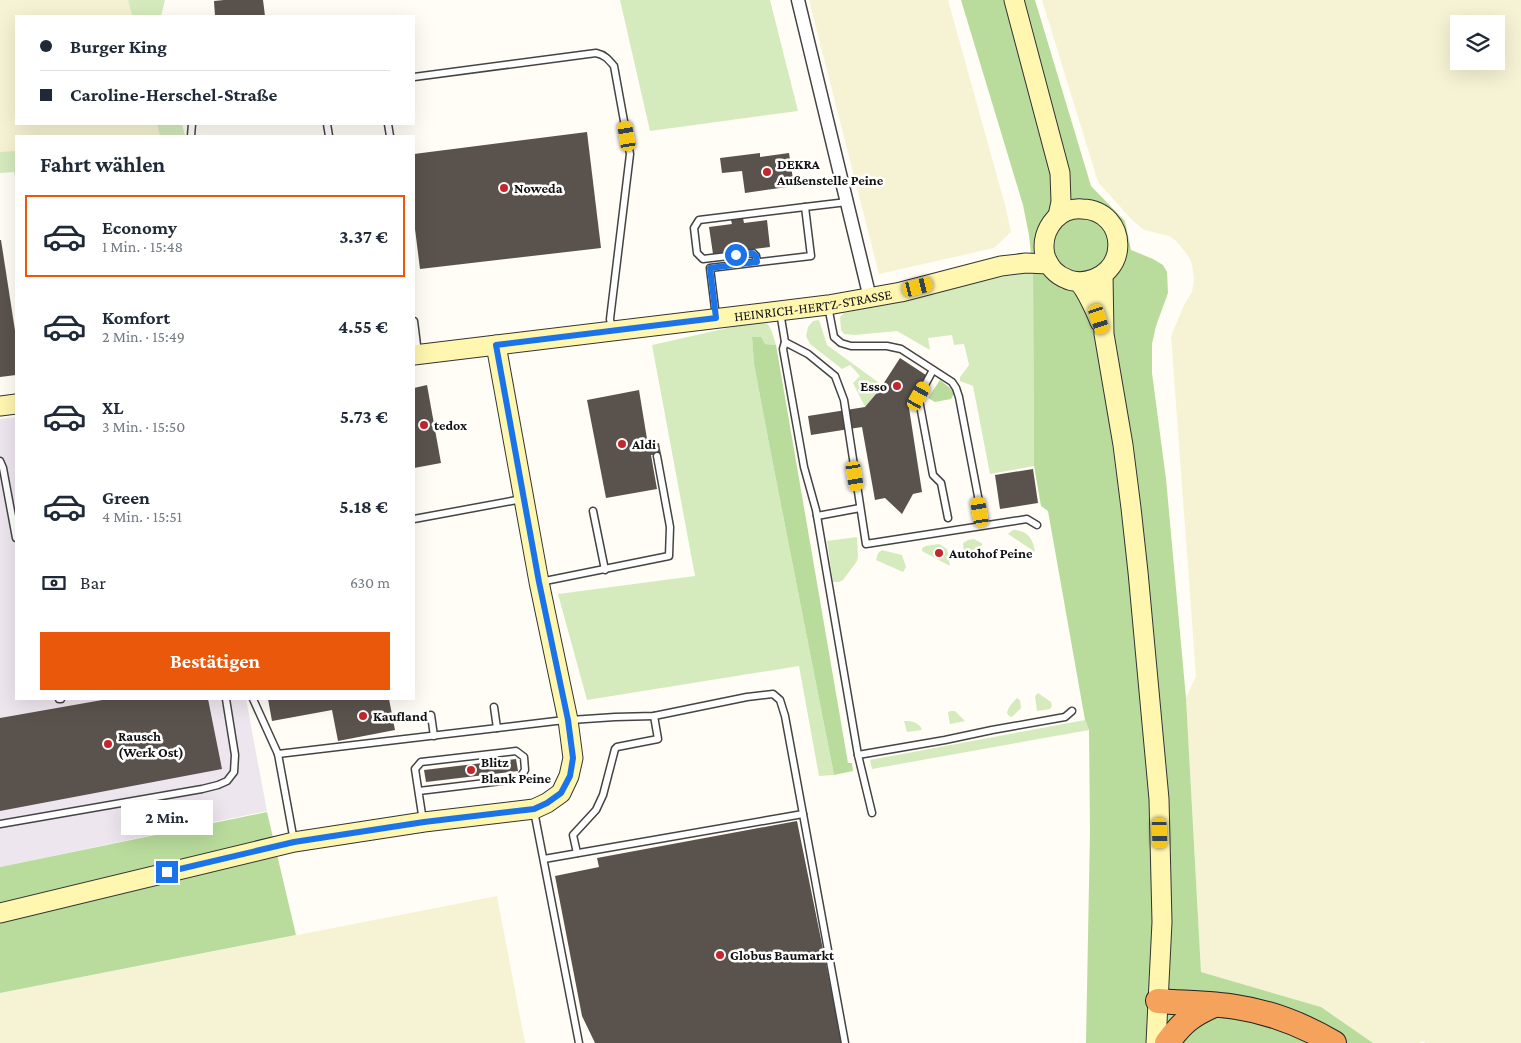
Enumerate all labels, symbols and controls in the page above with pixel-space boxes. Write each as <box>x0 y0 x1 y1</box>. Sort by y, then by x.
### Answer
map controls <box>1450 15 1505 70</box>
button: layers <box>1450 15 1505 70</box>
text: Burger King <box>70 36 167 57</box>
text: Caroline-Herschel-Straße <box>70 84 277 105</box>
car <box>617 120 636 152</box>
text: Fahrt wählen <box>40 152 165 177</box>
place label: DEKRA Außenstelle Peine <box>776 156 884 188</box>
marker: DEKRA Außenstelle Peine <box>761 166 773 178</box>
place label: Noweda <box>514 180 563 196</box>
marker: Noweda <box>498 182 510 194</box>
icon: car <box>42 214 87 259</box>
text: Economy <box>102 217 177 238</box>
text: 3.37 € <box>339 226 388 247</box>
text: 1 Min. · 15:48 <box>102 238 183 255</box>
route start <box>725 244 747 266</box>
car <box>901 276 934 298</box>
street label: HEINRICH-HERTZ-STRASSE <box>733 286 893 324</box>
car <box>1087 302 1110 336</box>
icon: car <box>42 304 87 349</box>
text: Komfort <box>102 307 170 328</box>
text: 4.55 € <box>338 316 388 337</box>
text: 2 Min. · 15:49 <box>102 328 185 345</box>
place label: Esso <box>860 378 887 394</box>
car <box>905 379 932 413</box>
marker: Esso <box>891 380 903 392</box>
icon: car <box>42 394 87 439</box>
text: XL <box>102 397 124 418</box>
text: 5.73 € <box>340 406 388 427</box>
place label: tedox <box>434 417 468 433</box>
text: 3 Min. · 15:50 <box>102 418 185 435</box>
marker: tedox <box>418 419 430 431</box>
place label: Aldi <box>631 436 656 452</box>
marker: Aldi <box>616 438 628 450</box>
car <box>845 460 864 492</box>
icon: car <box>42 484 87 529</box>
text: Green <box>102 487 150 508</box>
text: 5.18 € <box>339 496 388 517</box>
car <box>970 496 989 528</box>
text: 4 Min. · 15:51 <box>102 508 182 525</box>
place label: Autohof Peine <box>948 545 1033 561</box>
marker: Autohof Peine <box>933 547 945 559</box>
icon: cash <box>40 569 68 597</box>
text: Bar <box>80 572 106 593</box>
text: 630 m <box>350 574 390 591</box>
button: Bestätigen <box>40 632 390 690</box>
place label: Kaufland <box>373 708 428 724</box>
marker: Kaufland <box>357 710 369 722</box>
place label: Rausch (Werk Ost) <box>118 728 184 761</box>
marker: Rausch (Werk Ost) <box>102 738 114 750</box>
place label: Blitz Blank Peine <box>481 754 552 786</box>
marker: Blitz Blank Peine <box>465 764 477 776</box>
callout: 2 Min. <box>121 800 213 834</box>
text: 2 Min. <box>145 809 189 826</box>
car <box>1151 818 1168 848</box>
route end <box>156 861 178 883</box>
place label: Globus Baumarkt <box>730 947 835 963</box>
marker: Globus Baumarkt <box>714 949 726 961</box>

